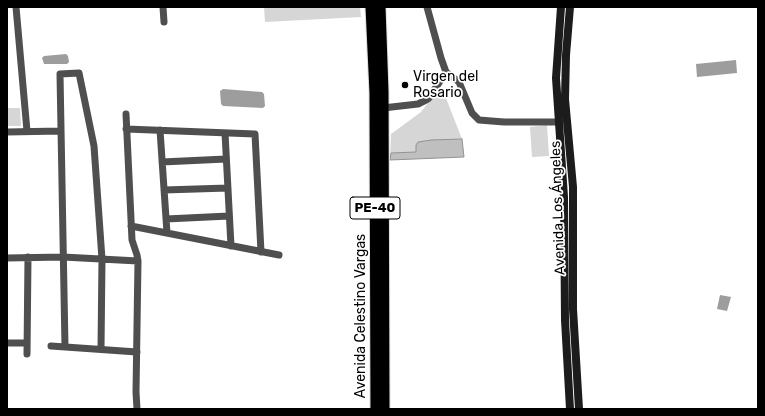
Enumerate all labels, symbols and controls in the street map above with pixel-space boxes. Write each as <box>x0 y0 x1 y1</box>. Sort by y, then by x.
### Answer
place label: Virgen del Rosario <box>413 69 478 102</box>
marker: Virgen del Rosario <box>400 80 410 90</box>
street label: Avenida Los Ángeles <box>547 141 569 275</box>
road number: PE-40 <box>350 197 400 219</box>
street label: Avenida Celestino Vargas <box>353 234 369 398</box>

